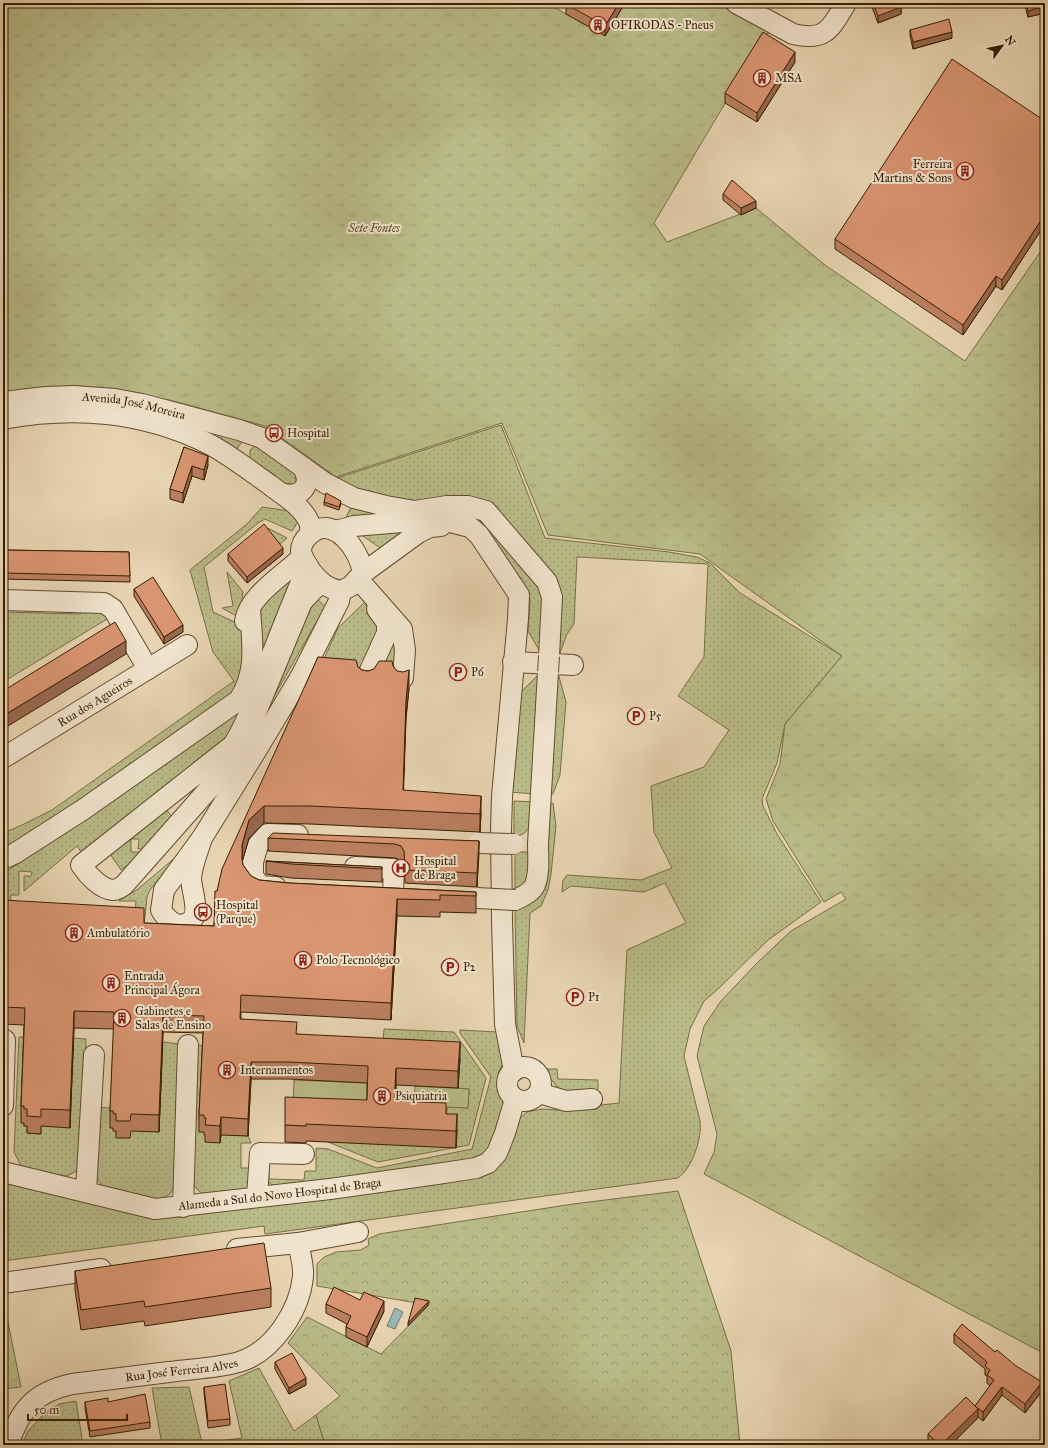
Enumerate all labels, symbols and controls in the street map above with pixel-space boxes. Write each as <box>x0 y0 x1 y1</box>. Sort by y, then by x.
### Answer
building icon: OFIRODAS - Pneus <box>588 15 608 35</box>
place label: OFIRODAS - Pneus <box>611 18 714 32</box>
north arrow <box>982 26 1022 66</box>
text: N <box>1002 33 1018 49</box>
building icon: MSA <box>752 68 772 88</box>
place label: MSA <box>775 71 802 85</box>
place label: Ferreira Martins & Sons <box>872 157 953 185</box>
building icon: Ferreira Martins & Sons <box>955 161 975 181</box>
park label: Sete Fontes <box>347 221 400 235</box>
street label: Avenida José Moreira <box>81 390 188 423</box>
bus stop icon: Hospital <box>264 423 284 443</box>
place label: Hospital <box>287 426 330 440</box>
parking icon: P6 <box>448 662 468 682</box>
place label: P6 <box>471 665 485 679</box>
street label: Rua dos Agueiros <box>55 673 135 730</box>
parking icon: P5 <box>626 706 646 726</box>
place label: P5 <box>649 709 662 723</box>
place label: Hospital de Braga <box>414 854 457 883</box>
hospital icon: Hospital de Braga <box>391 858 411 878</box>
place label: Hospital (Parque) <box>216 898 259 927</box>
bus stop icon: Hospital (Parque) <box>193 902 213 922</box>
building icon: Ambulatório <box>64 923 84 943</box>
place label: Ambulatório <box>86 926 150 940</box>
building icon: Polo Tecnológico <box>293 950 313 970</box>
place label: Polo Tecnológico <box>316 953 400 968</box>
parking icon: P2 <box>440 957 460 977</box>
place label: P2 <box>463 960 476 974</box>
place label: Entrada Principal Ágora <box>124 969 201 998</box>
building icon: Entrada Principal Ágora <box>101 973 121 993</box>
parking icon: P1 <box>565 987 585 1007</box>
place label: P1 <box>588 990 600 1004</box>
place label: Gabinetes e Salas de Ensino <box>135 1004 211 1032</box>
building icon: Gabinetes e Salas de Ensino <box>112 1008 132 1028</box>
building icon: Internamentos <box>217 1060 237 1080</box>
place label: Internamentos <box>240 1063 313 1077</box>
building icon: Psiquiatria <box>372 1086 392 1106</box>
place label: Psiquiatria <box>395 1089 448 1104</box>
street label: Alameda a Sul do Novo Hospital de Braga <box>177 1175 383 1213</box>
street label: Rua José Ferreira Alves <box>124 1356 239 1384</box>
scale bar <box>28 1396 127 1422</box>
text: 50 m <box>34 1403 59 1417</box>

